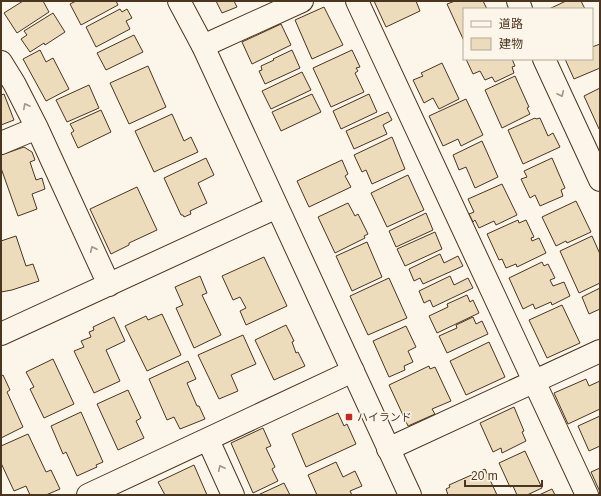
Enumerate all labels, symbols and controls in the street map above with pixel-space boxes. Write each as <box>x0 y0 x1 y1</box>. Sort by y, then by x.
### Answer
legend <box>463 8 593 60</box>
text: 道路 <box>499 17 523 31</box>
text: 建物 <box>499 37 523 51</box>
one-way arrow <box>556 90 564 98</box>
one-way arrow <box>23 103 31 110</box>
one-way arrow <box>90 246 98 254</box>
place label: ハイランド <box>357 411 412 423</box>
marker: ハイランド <box>344 412 354 422</box>
scale bar <box>465 462 542 488</box>
one-way arrow <box>218 464 226 472</box>
text: 20 m <box>471 469 498 483</box>

